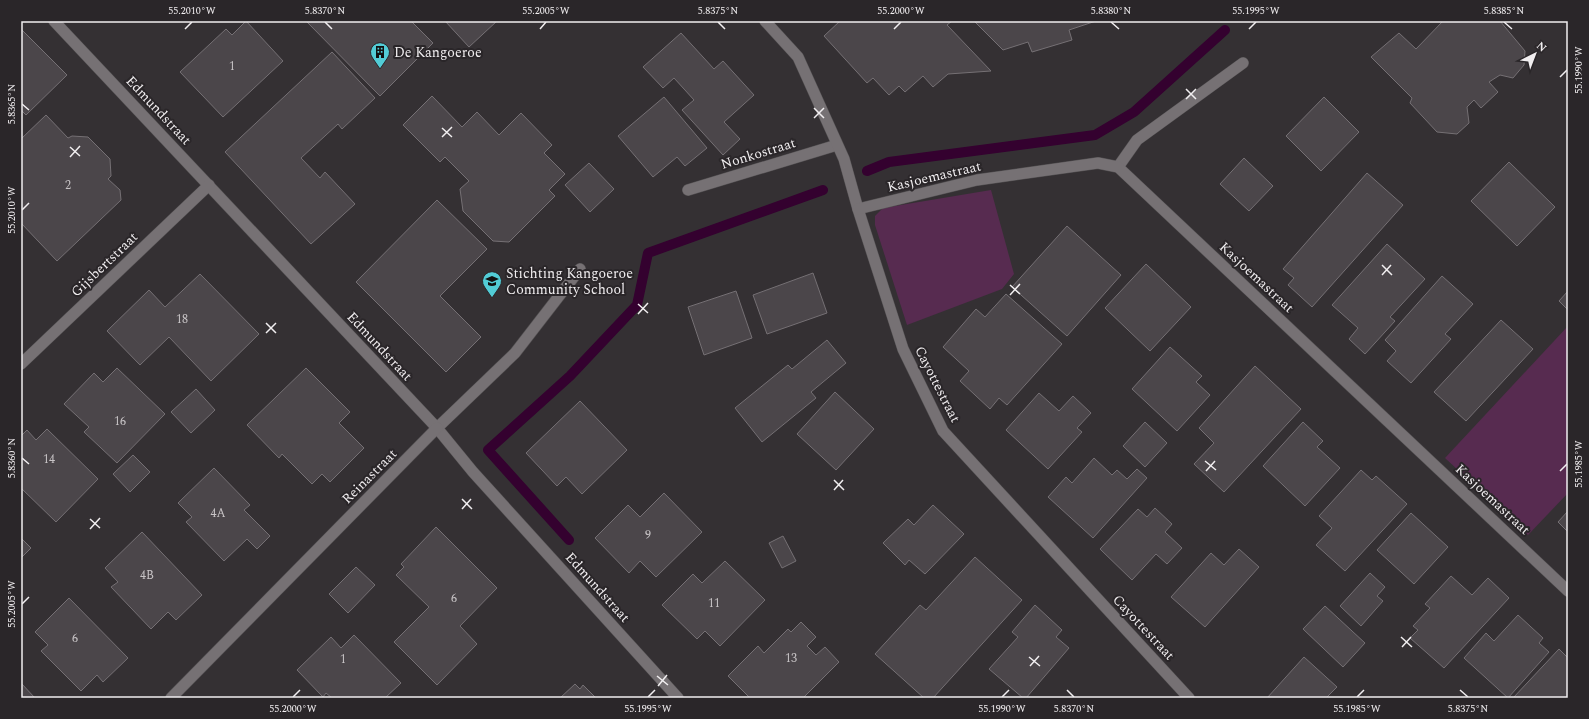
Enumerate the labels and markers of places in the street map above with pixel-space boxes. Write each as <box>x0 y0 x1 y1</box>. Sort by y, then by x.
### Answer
building icon: De Kangoeroe <box>369 41 391 69</box>
place label: De Kangoeroe <box>394 42 482 63</box>
place label: Stichting Kangoeroe Community School <box>506 263 633 300</box>
school or university icon: Stichting Kangoeroe Community School <box>481 270 503 298</box>

